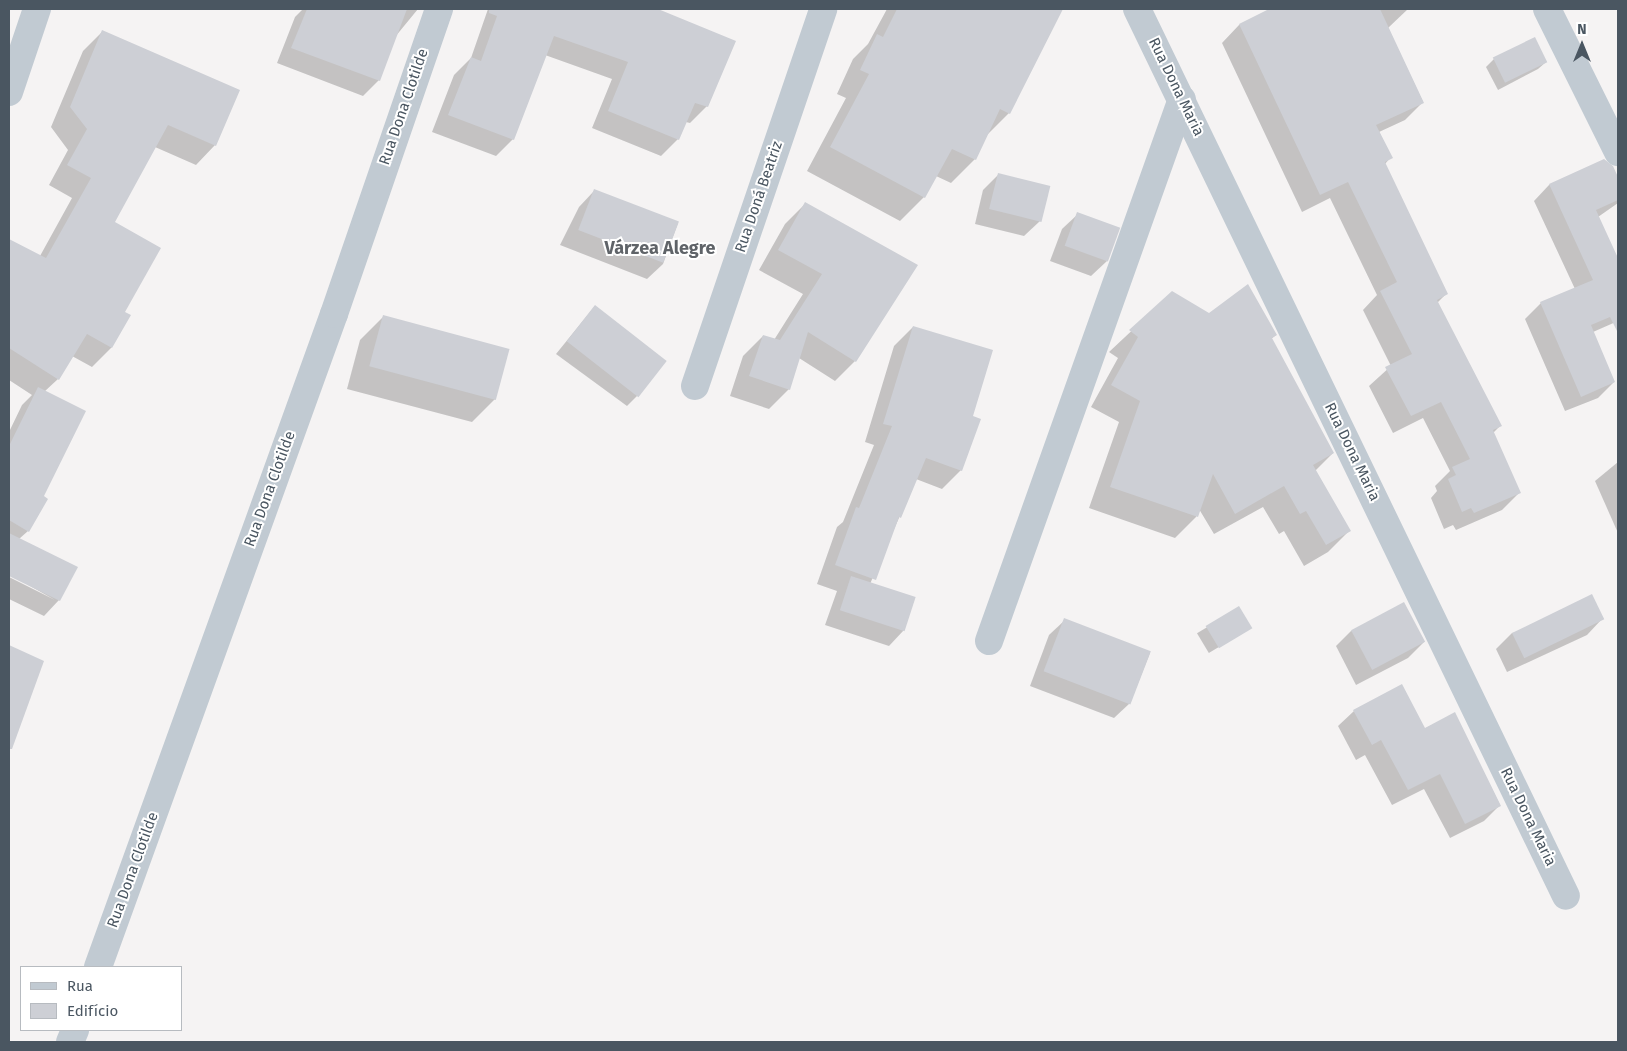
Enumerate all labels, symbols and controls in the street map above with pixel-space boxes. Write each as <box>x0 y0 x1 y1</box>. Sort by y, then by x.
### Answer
north arrow <box>1557 20 1607 70</box>
text: N <box>1577 21 1587 38</box>
street label: Rua Dona Maria <box>1144 35 1208 139</box>
street label: Rua Dona Clotilde <box>376 47 432 167</box>
street label: Rua Doná Beatriz <box>732 139 786 255</box>
district label: Várzea Alegre <box>605 237 715 259</box>
street label: Rua Dona Maria <box>1320 400 1384 504</box>
street label: Rua Dona Clotilde <box>241 429 299 549</box>
street label: Rua Dona Maria <box>1496 765 1560 869</box>
street label: Rua Dona Clotilde <box>104 810 162 930</box>
legend <box>20 966 182 1031</box>
text: Rua <box>67 977 93 995</box>
text: Edifício <box>67 1002 118 1020</box>

